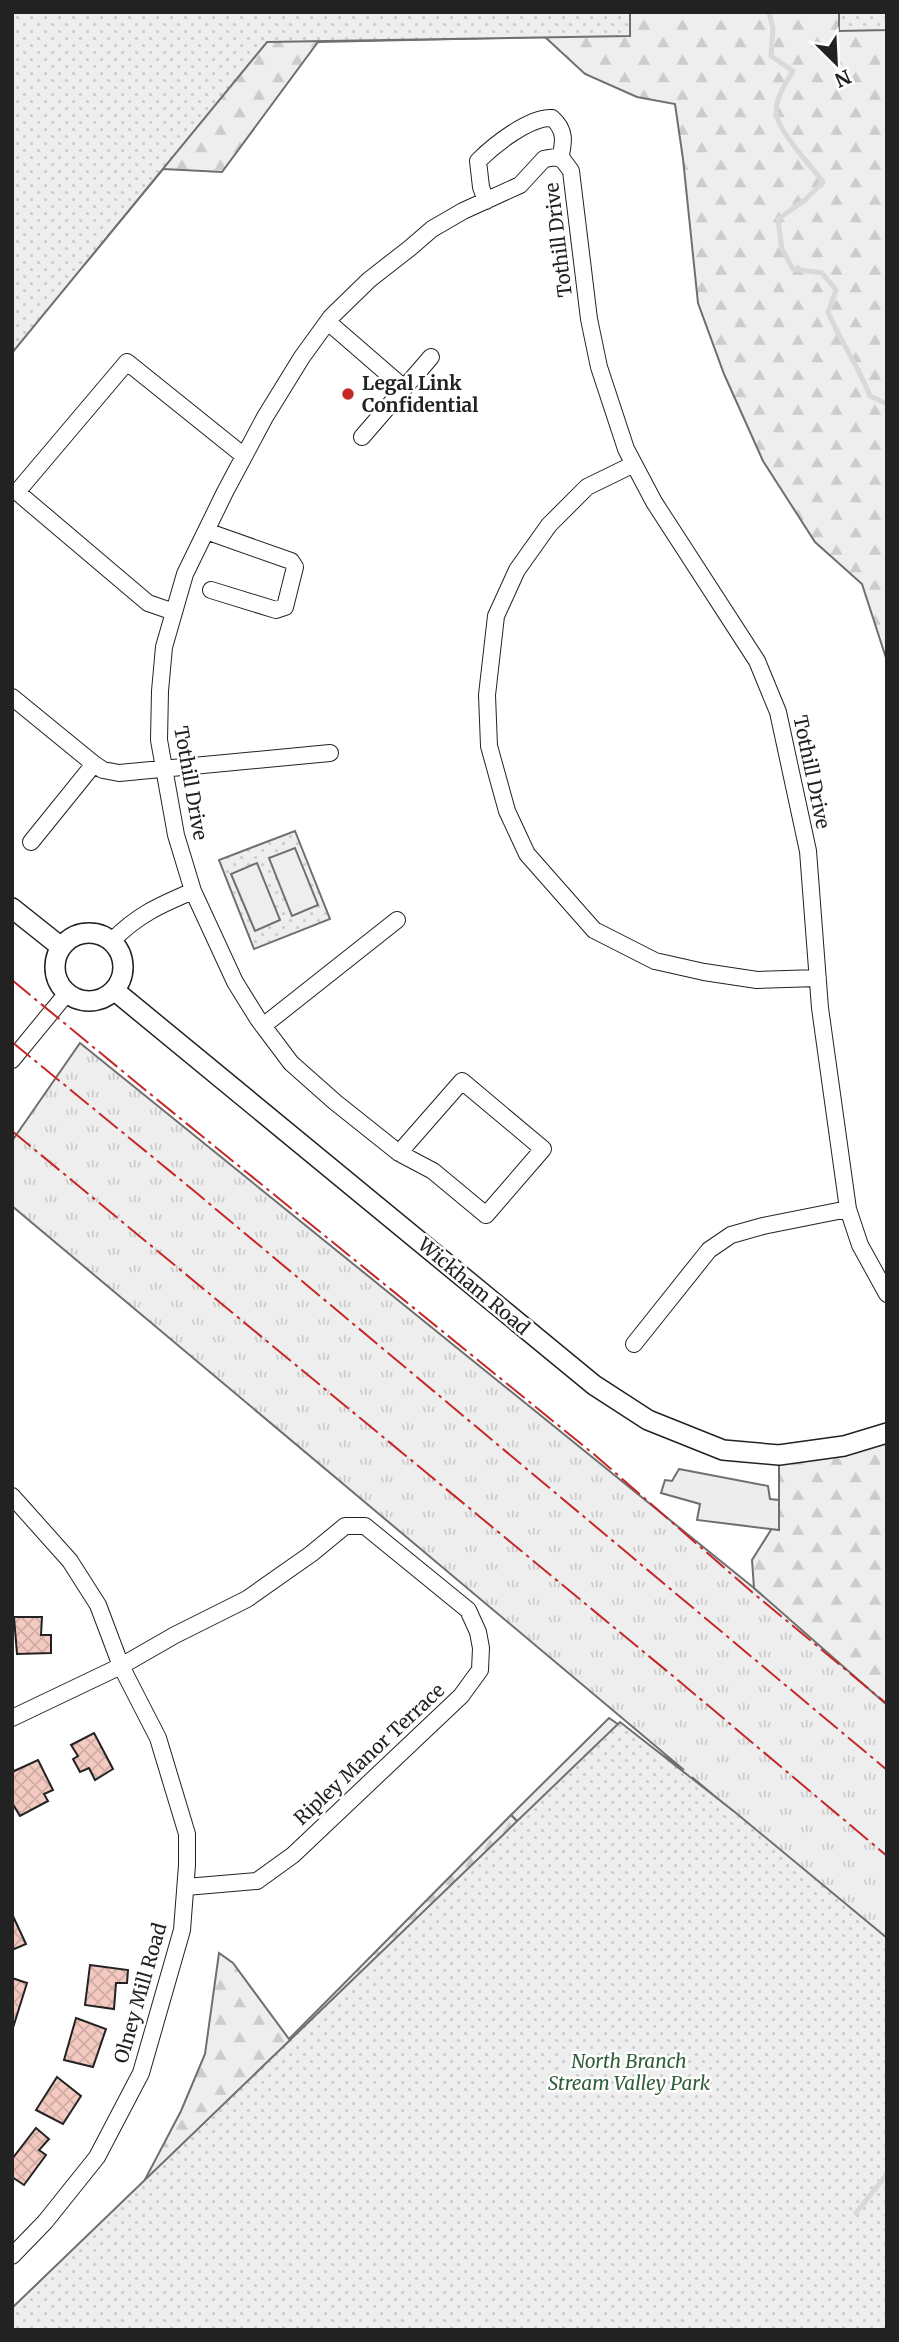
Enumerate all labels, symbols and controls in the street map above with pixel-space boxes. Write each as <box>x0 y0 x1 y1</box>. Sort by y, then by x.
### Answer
north arrow <box>801 28 871 98</box>
text: N <box>831 65 855 93</box>
street label: Tothill Drive <box>539 181 577 299</box>
place label: Legal Link Confidential <box>362 371 478 417</box>
marker: Legal Link Confidential <box>340 386 356 402</box>
street label: Tothill Drive <box>788 713 836 831</box>
street label: Tothill Drive <box>169 724 213 842</box>
street label: Wickham Road <box>412 1232 535 1340</box>
street label: Ripley Manor Terrace <box>289 1678 449 1830</box>
street label: Olney Mill Road <box>108 1920 172 2066</box>
park label: North Branch Stream Valley Park <box>548 2049 711 2095</box>

